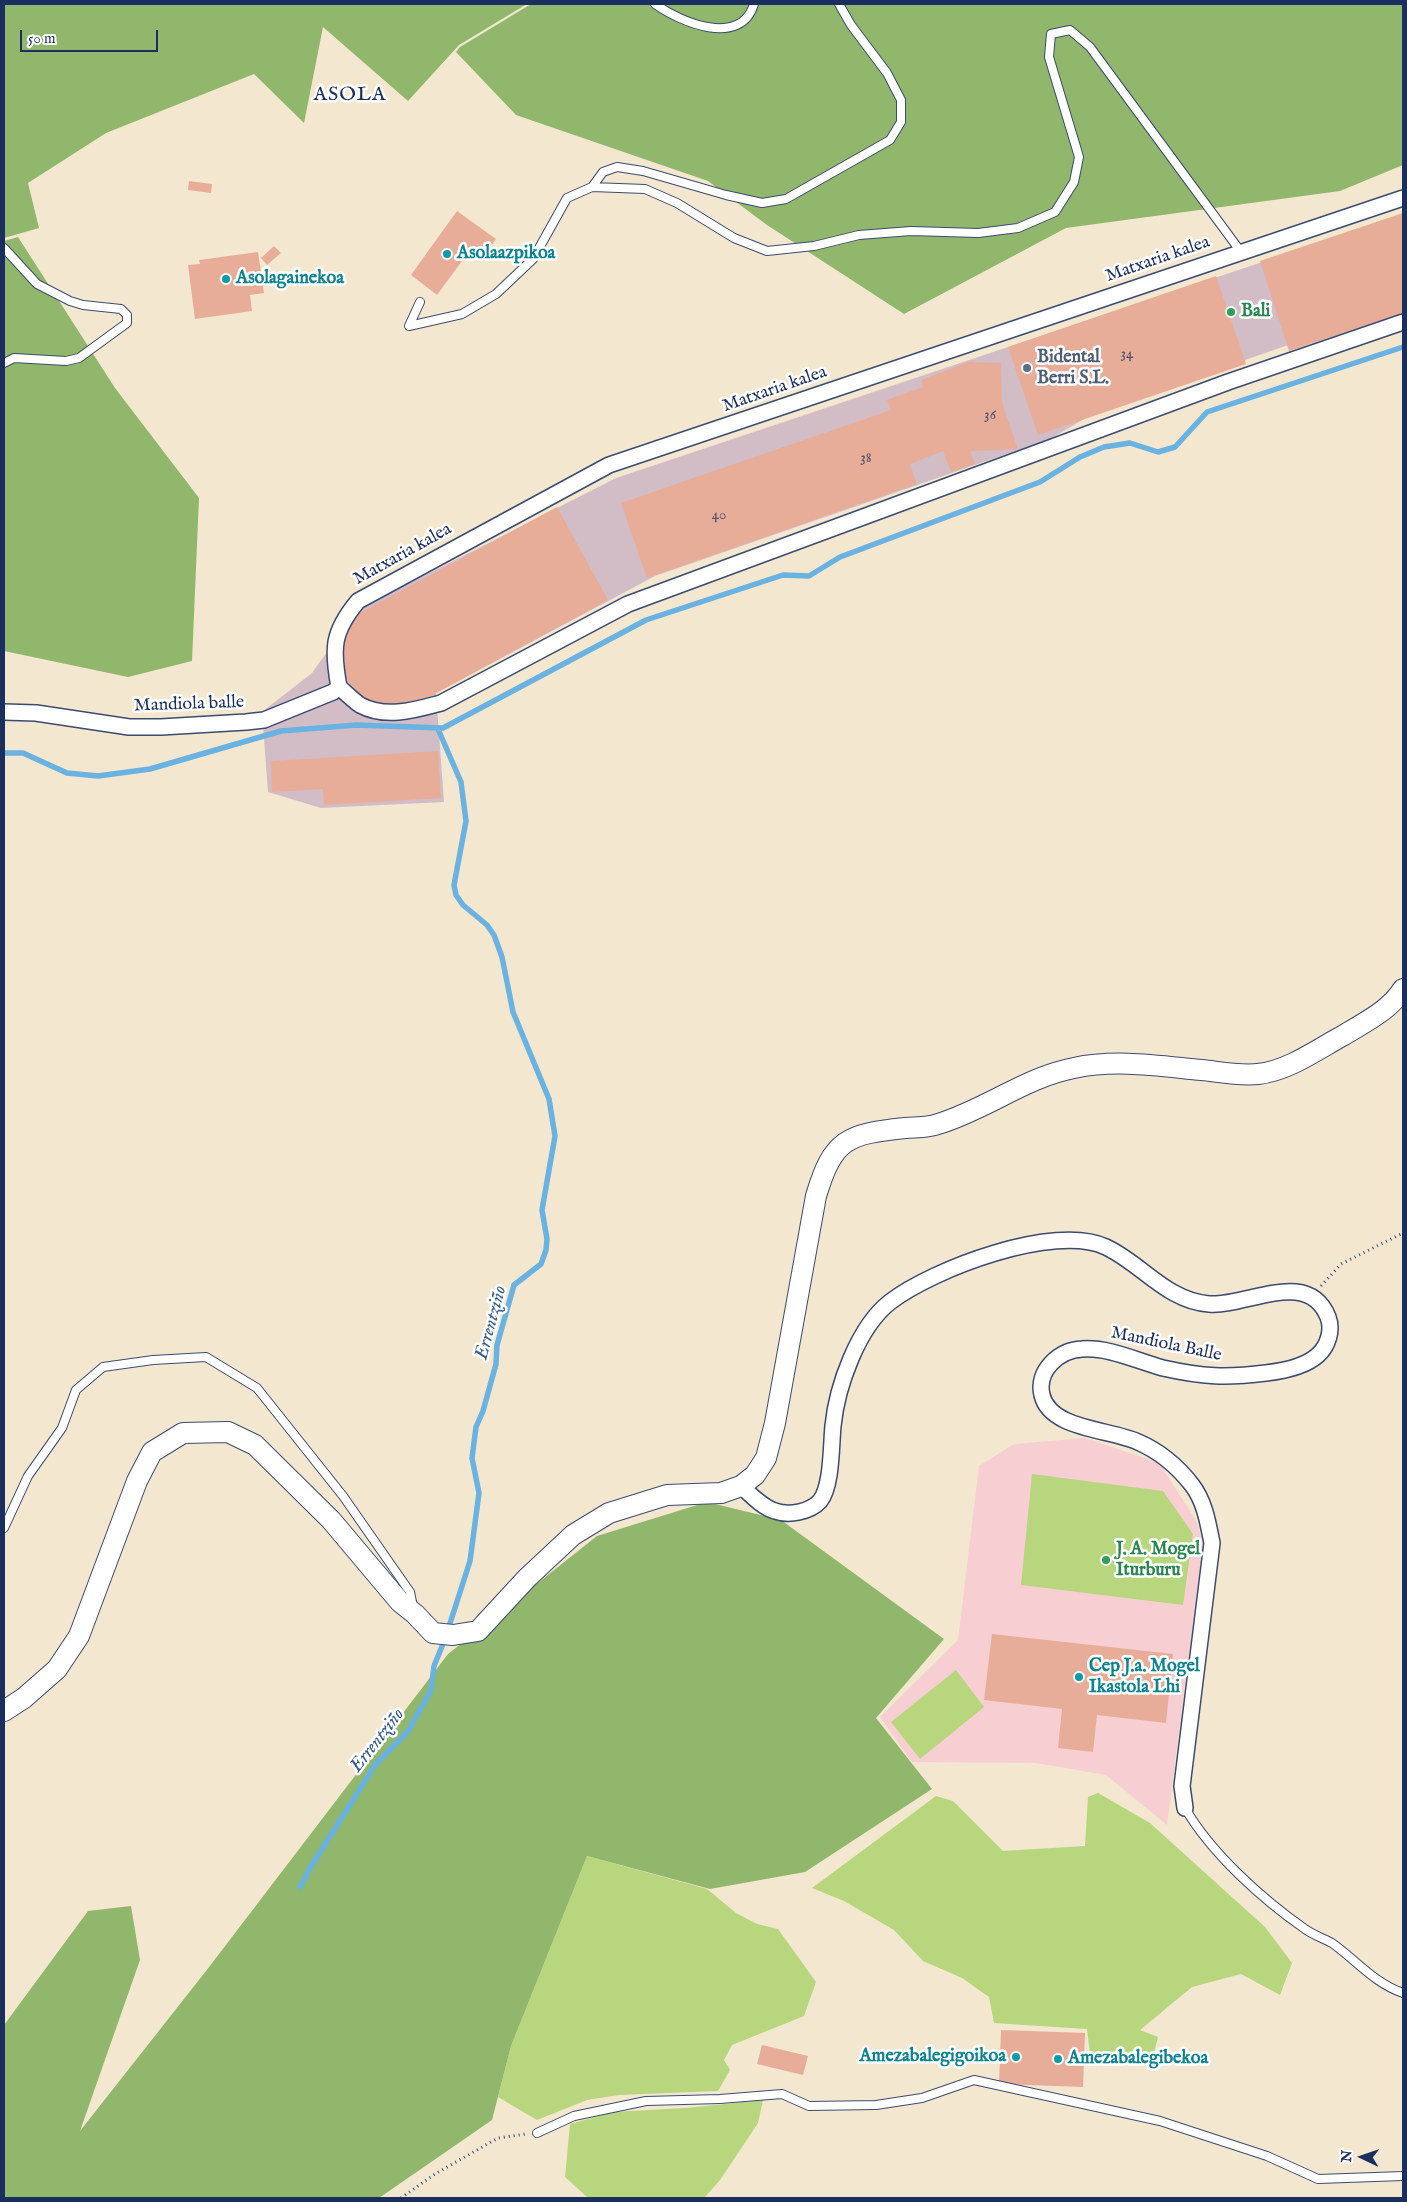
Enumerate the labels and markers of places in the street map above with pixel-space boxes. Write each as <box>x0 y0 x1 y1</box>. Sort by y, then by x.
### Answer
place label: Asolaazpikoa <box>457 243 555 265</box>
marker: Asolaazpikoa <box>441 248 453 260</box>
place label: Asolagainekoa <box>236 268 344 290</box>
marker: Asolagainekoa <box>220 273 232 285</box>
place label: Bali <box>1241 301 1270 323</box>
marker: Bali <box>1225 306 1237 318</box>
place label: Bidental Berri S.L. <box>1037 347 1109 389</box>
marker: Bidental Berri S.L. <box>1021 362 1033 374</box>
place label: J. A. Mogel Iturburu <box>1116 1539 1200 1582</box>
marker: J. A. Mogel Iturburu <box>1100 1554 1112 1566</box>
place label: Cep J.a. Mogel Ikastola Lhi <box>1089 1656 1200 1698</box>
marker: Cep J.a. Mogel Ikastola Lhi <box>1073 1671 1085 1683</box>
place label: Amezabalegigoikoa <box>859 2046 1006 2068</box>
place label: Amezabalegibekoa <box>1068 2048 1208 2070</box>
marker: Amezabalegigoikoa <box>1010 2051 1022 2063</box>
marker: Amezabalegibekoa <box>1052 2053 1064 2065</box>

